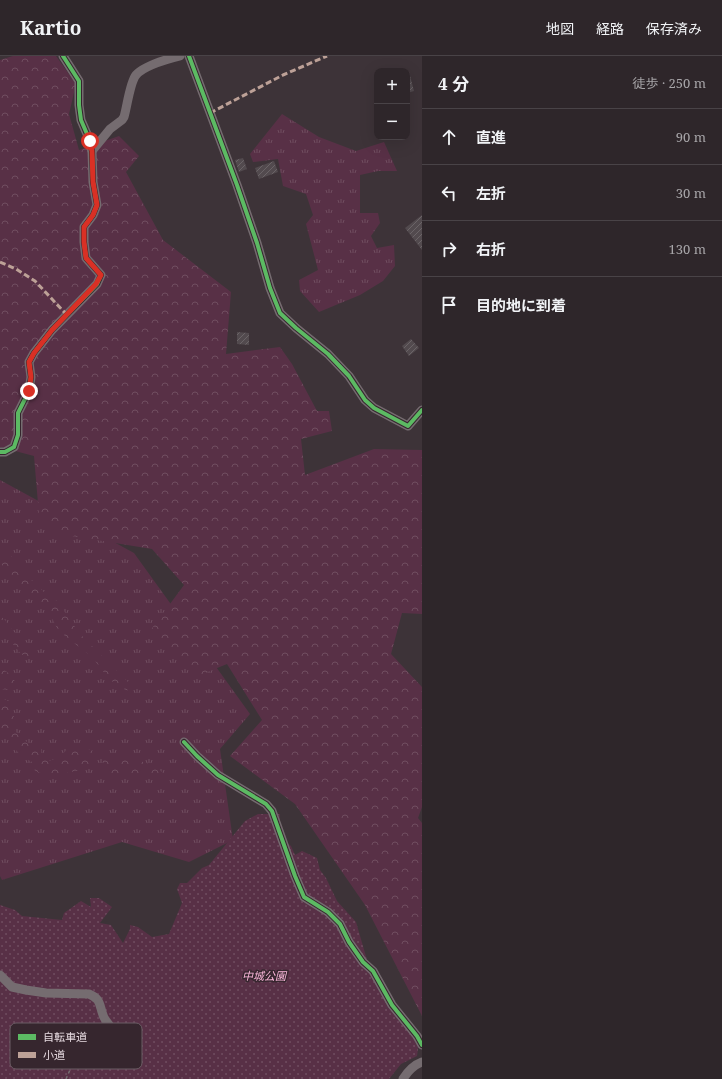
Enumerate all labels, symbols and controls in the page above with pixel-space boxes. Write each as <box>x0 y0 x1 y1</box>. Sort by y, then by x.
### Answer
text: Kartio <box>20 15 81 41</box>
text: 地図 <box>546 19 574 38</box>
text: 経路 <box>596 19 624 38</box>
text: 保存済み <box>646 19 702 38</box>
map controls <box>374 68 410 140</box>
button: + <box>374 68 410 104</box>
text: 4 分 <box>438 72 469 95</box>
text: 徒歩 · 250 m <box>633 74 706 92</box>
button: − <box>374 104 410 140</box>
icon: ahead <box>438 126 460 148</box>
text: 直進 <box>476 127 506 147</box>
text: 90 m <box>676 128 706 146</box>
route start <box>81 132 99 150</box>
icon: left <box>438 182 460 204</box>
text: 左折 <box>476 183 506 203</box>
text: 30 m <box>676 184 706 202</box>
icon: right <box>438 238 460 260</box>
text: 右折 <box>476 239 506 259</box>
text: 130 m <box>669 240 706 258</box>
icon: arrive <box>438 294 460 316</box>
text: 目的地に到着 <box>476 295 566 315</box>
route end <box>20 382 38 400</box>
park label: 中城公園 <box>242 968 288 983</box>
legend <box>10 1023 142 1069</box>
text: 自転車道 <box>43 1029 87 1044</box>
text: 小道 <box>43 1047 65 1062</box>

